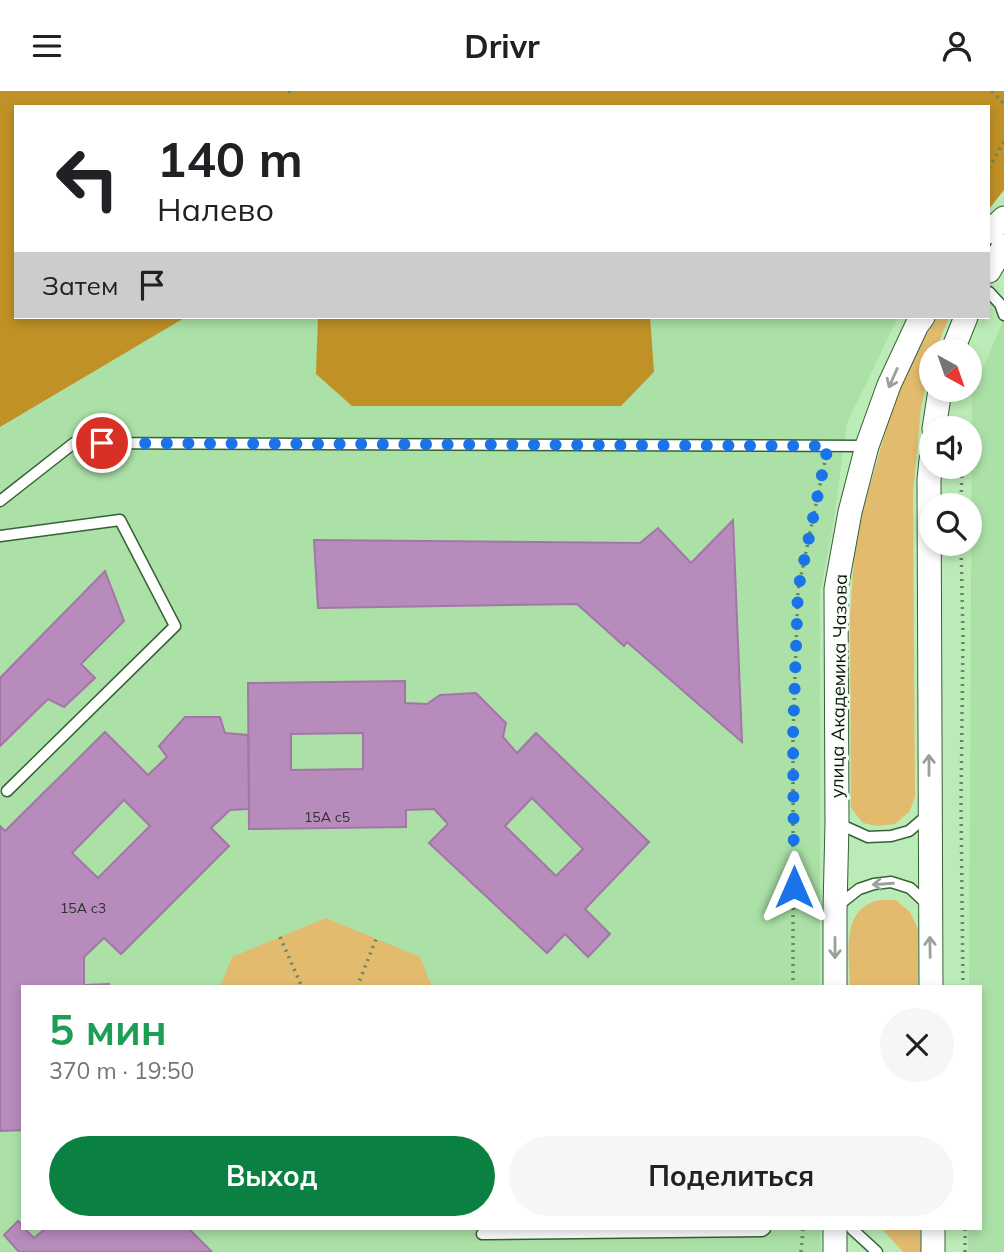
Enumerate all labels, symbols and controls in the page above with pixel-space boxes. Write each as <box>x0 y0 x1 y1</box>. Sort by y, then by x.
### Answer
text: Drivr <box>464 26 540 66</box>
icon: menu <box>28 27 66 65</box>
icon: person <box>938 27 976 65</box>
text: 140 m <box>157 128 303 189</box>
icon: left <box>42 133 133 224</box>
text: Налево <box>157 189 274 229</box>
icon: arrive <box>133 266 171 304</box>
text: Затем <box>42 269 119 302</box>
north arrow <box>919 339 982 403</box>
map controls <box>919 339 982 556</box>
one-way arrow <box>886 367 899 388</box>
pin <box>72 413 132 473</box>
button: sound <box>919 416 982 479</box>
icon: arrive <box>83 424 121 462</box>
button: search <box>919 493 982 556</box>
street label: улица Академика Чазова <box>825 574 852 798</box>
one-way arrow <box>922 754 936 777</box>
house number: 15А с5 <box>304 808 350 826</box>
position arrow <box>757 850 831 924</box>
one-way arrow <box>872 878 895 891</box>
house number: 15А с3 <box>60 899 106 917</box>
one-way arrow <box>828 936 842 959</box>
one-way arrow <box>924 936 937 959</box>
text: 5 мин <box>49 1003 167 1056</box>
button: close <box>880 1008 954 1082</box>
text: 370 m · 19:50 <box>49 1056 194 1085</box>
button: Выход <box>49 1136 495 1216</box>
button: Поделиться <box>509 1136 954 1216</box>

